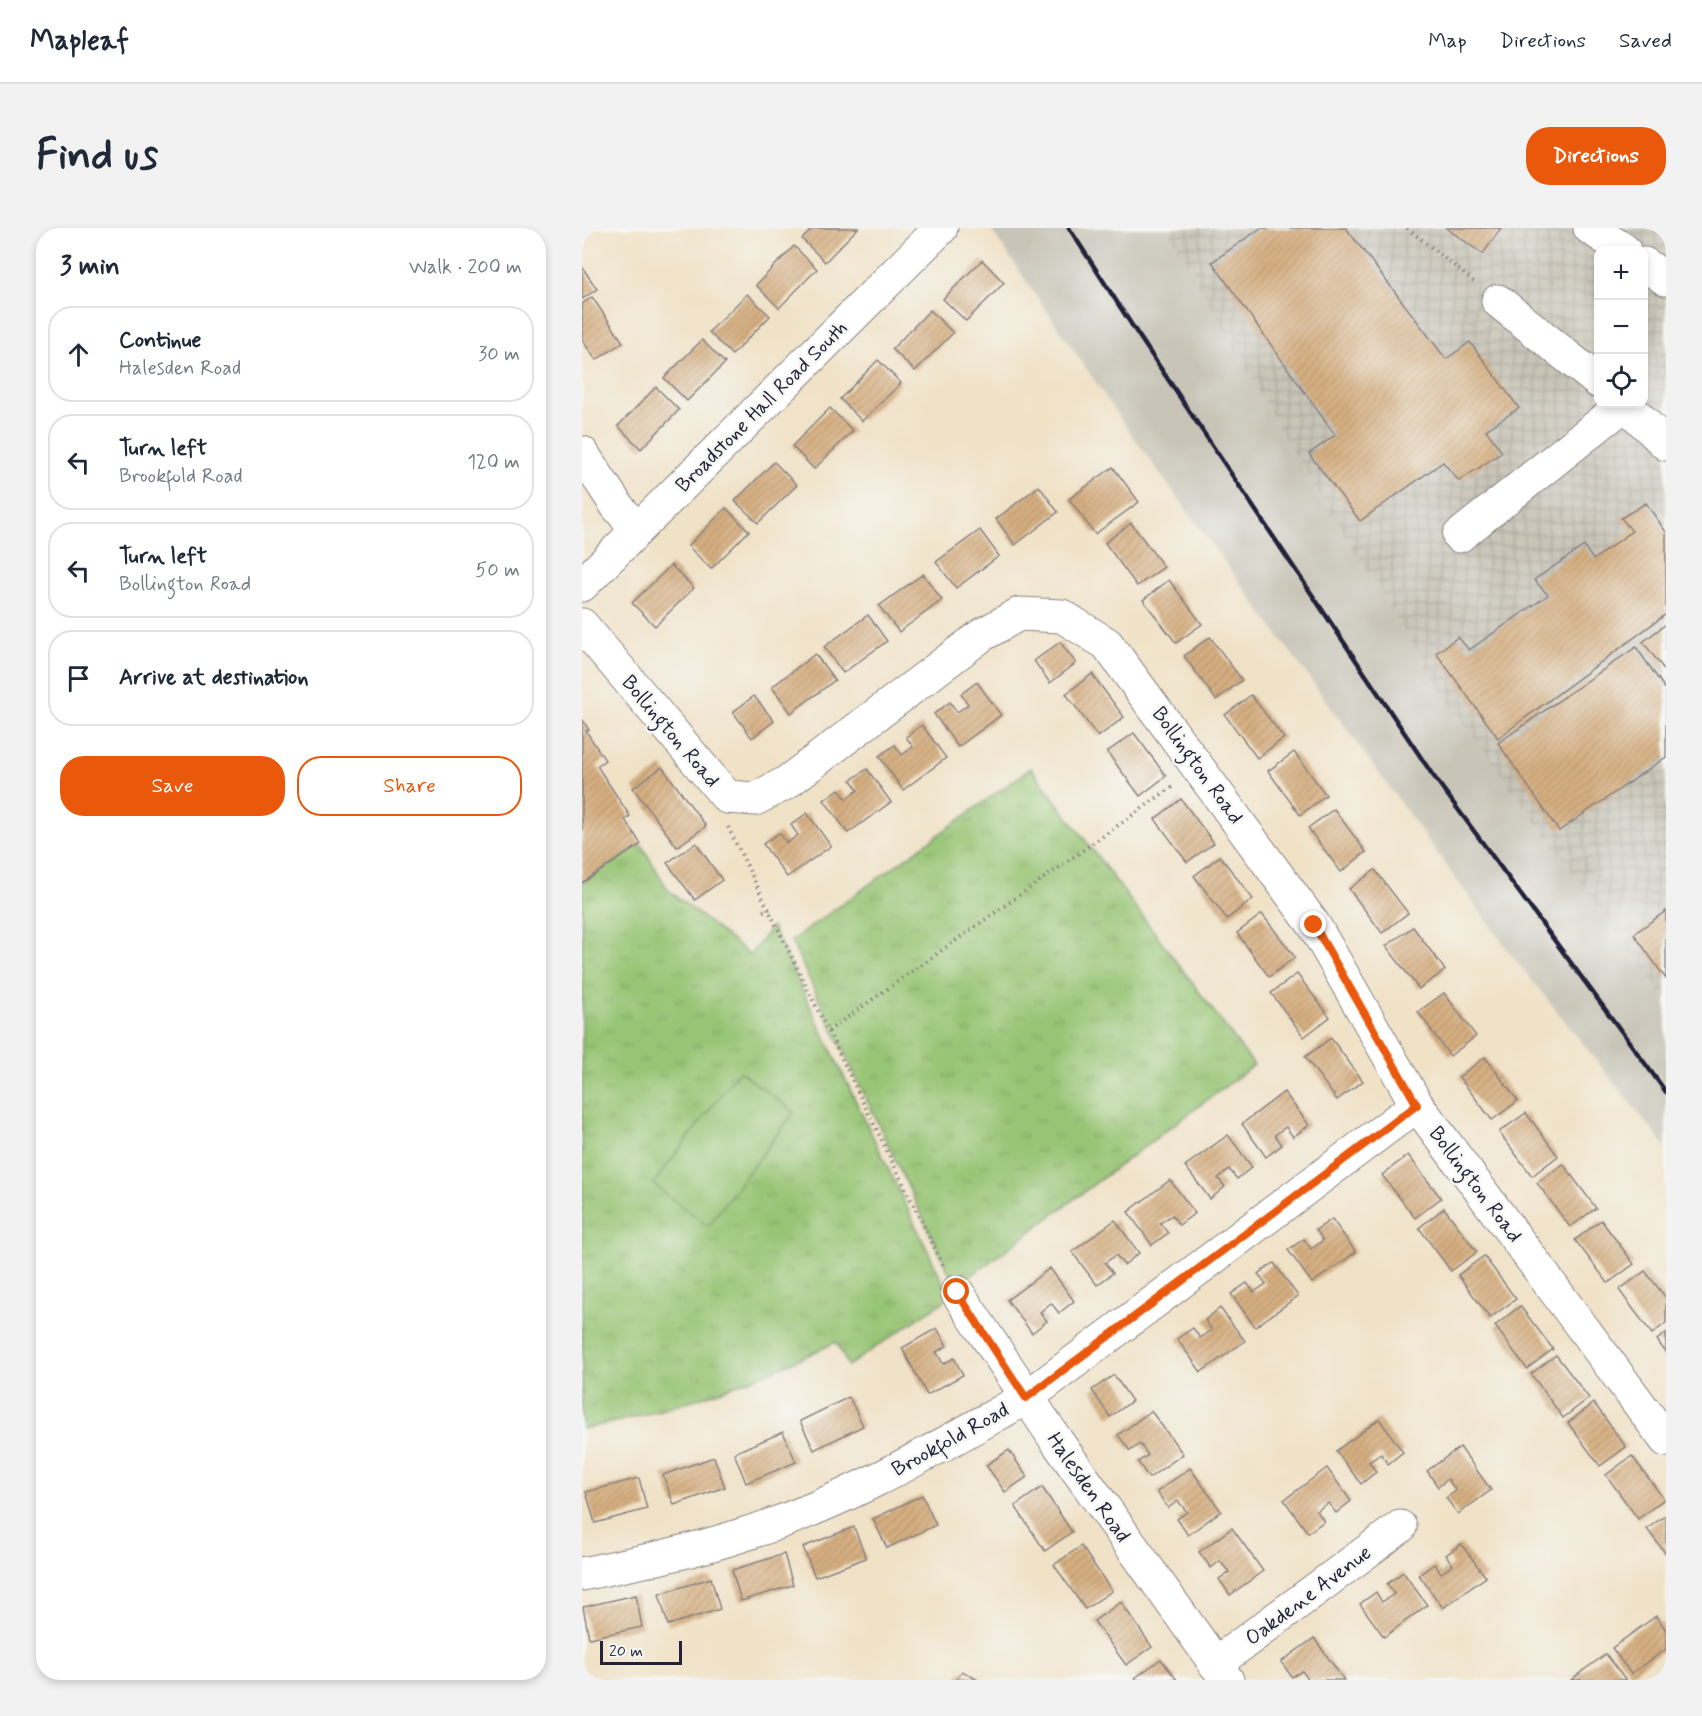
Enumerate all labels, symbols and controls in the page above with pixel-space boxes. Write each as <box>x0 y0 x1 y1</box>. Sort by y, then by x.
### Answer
text: Mapleaf <box>30 23 129 60</box>
text: Map <box>1428 27 1467 55</box>
text: Directions <box>1500 27 1586 55</box>
text: Saved <box>1619 27 1672 55</box>
button: Directions <box>1526 127 1666 185</box>
text: Find us <box>36 129 158 184</box>
map controls <box>1594 246 1648 408</box>
button: + <box>1594 246 1648 300</box>
text: 3 min <box>60 250 120 284</box>
text: Walk · 200 m <box>409 254 522 281</box>
button: − <box>1594 300 1648 354</box>
street label: Broadstone Hall Road South <box>670 315 854 499</box>
text: Continue <box>119 327 201 355</box>
icon: ahead <box>62 338 95 371</box>
text: 30 m <box>478 341 520 368</box>
button: locate <box>1594 354 1648 408</box>
text: Halesden Road <box>119 355 241 382</box>
text: Turn left <box>119 435 207 463</box>
icon: left <box>62 446 95 479</box>
text: 120 m <box>467 449 520 476</box>
text: Brookfold Road <box>119 463 243 490</box>
text: Turn left <box>119 543 207 571</box>
icon: left <box>62 554 95 587</box>
text: 50 m <box>475 557 520 584</box>
text: Bollington Road <box>119 571 251 598</box>
icon: arrive <box>62 662 95 695</box>
text: Arrive at destination <box>119 664 309 692</box>
street label: Bollington Road <box>613 669 726 795</box>
street label: Bollington Road <box>1143 701 1249 831</box>
button: Save <box>60 756 285 816</box>
button: Share <box>297 756 522 816</box>
route end <box>1300 911 1326 937</box>
street label: Bollington Road <box>1421 1121 1528 1250</box>
route start <box>943 1278 969 1304</box>
street label: Brookfold Road <box>887 1396 1015 1485</box>
street label: Halesden Road <box>1040 1427 1136 1548</box>
street label: Oakdene Avenue <box>1240 1539 1377 1652</box>
scale bar <box>600 1638 682 1666</box>
text: 20 m <box>609 1641 643 1662</box>

